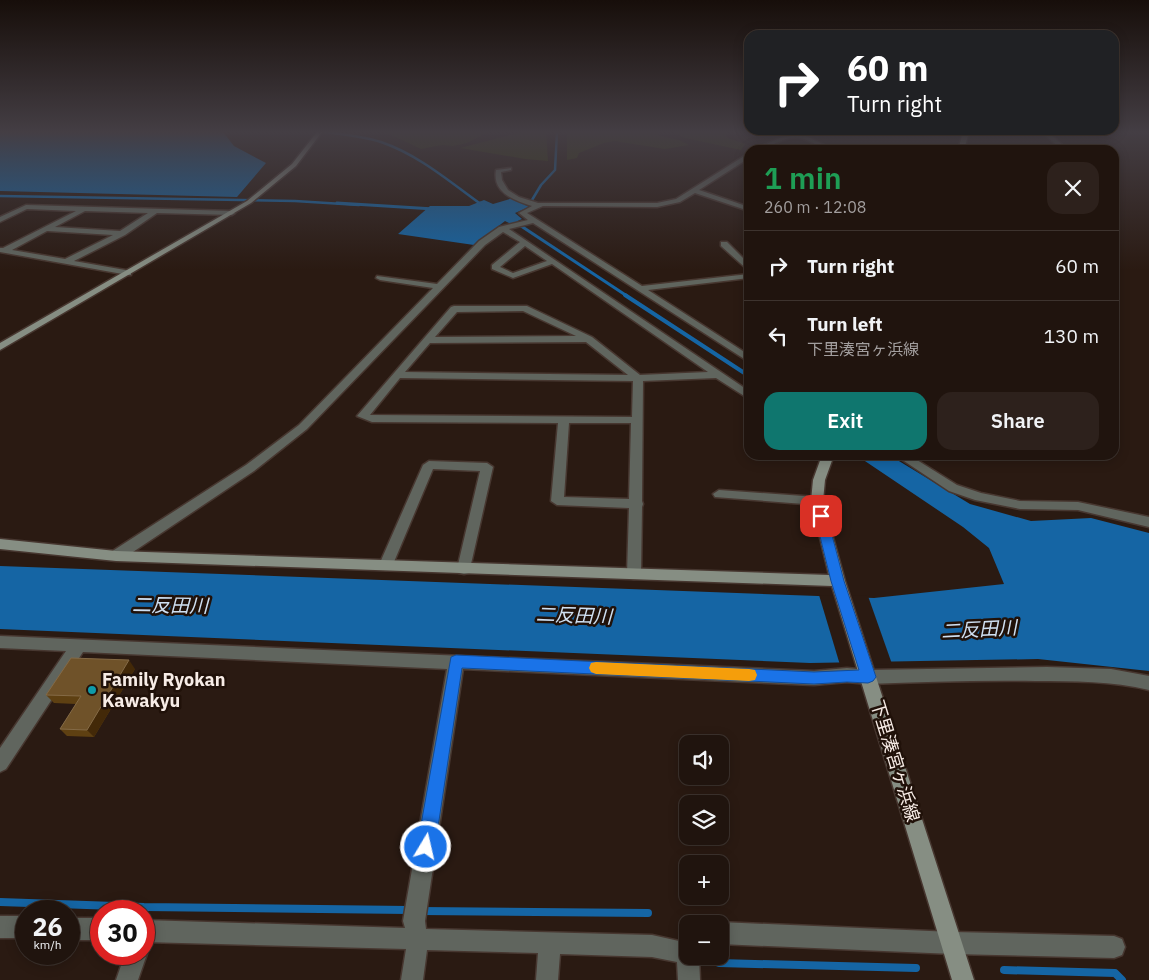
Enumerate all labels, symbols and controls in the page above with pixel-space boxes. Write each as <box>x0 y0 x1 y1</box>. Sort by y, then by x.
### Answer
text: 60 m <box>847 45 929 91</box>
icon: right <box>764 50 829 115</box>
text: Turn right <box>847 89 942 118</box>
text: 1 min <box>764 158 842 197</box>
button: close <box>1047 162 1099 214</box>
text: 260 m · 12:08 <box>764 197 866 217</box>
icon: right <box>764 252 792 280</box>
text: Turn right <box>807 254 894 278</box>
text: 60 m <box>1055 254 1099 278</box>
text: Turn left <box>807 312 883 336</box>
icon: left <box>764 322 792 350</box>
text: 130 m <box>1044 324 1099 348</box>
text: 下里湊宮ヶ浜線 <box>807 339 919 359</box>
button: Exit <box>764 392 927 450</box>
button: Share <box>937 392 1099 450</box>
pin <box>800 495 842 537</box>
icon: arrive <box>807 502 835 530</box>
water label: 二反田川 <box>132 592 210 618</box>
water label: 二反田川 <box>536 602 614 628</box>
water label: 二反田川 <box>940 615 1020 643</box>
place label: Family Ryokan Kawakyu <box>102 668 226 712</box>
marker: Family Ryokan Kawakyu <box>86 684 98 696</box>
street label: 下里湊宮ヶ浜線 <box>866 697 925 824</box>
map controls <box>679 735 729 965</box>
button: sound <box>679 735 729 785</box>
button: layers <box>679 795 729 845</box>
position arrow <box>399 820 451 872</box>
button: + <box>679 855 729 905</box>
speed limit sign: 30 <box>90 900 155 965</box>
text: 26 <box>32 910 63 943</box>
button: − <box>679 915 729 965</box>
text: km/h <box>33 937 62 952</box>

